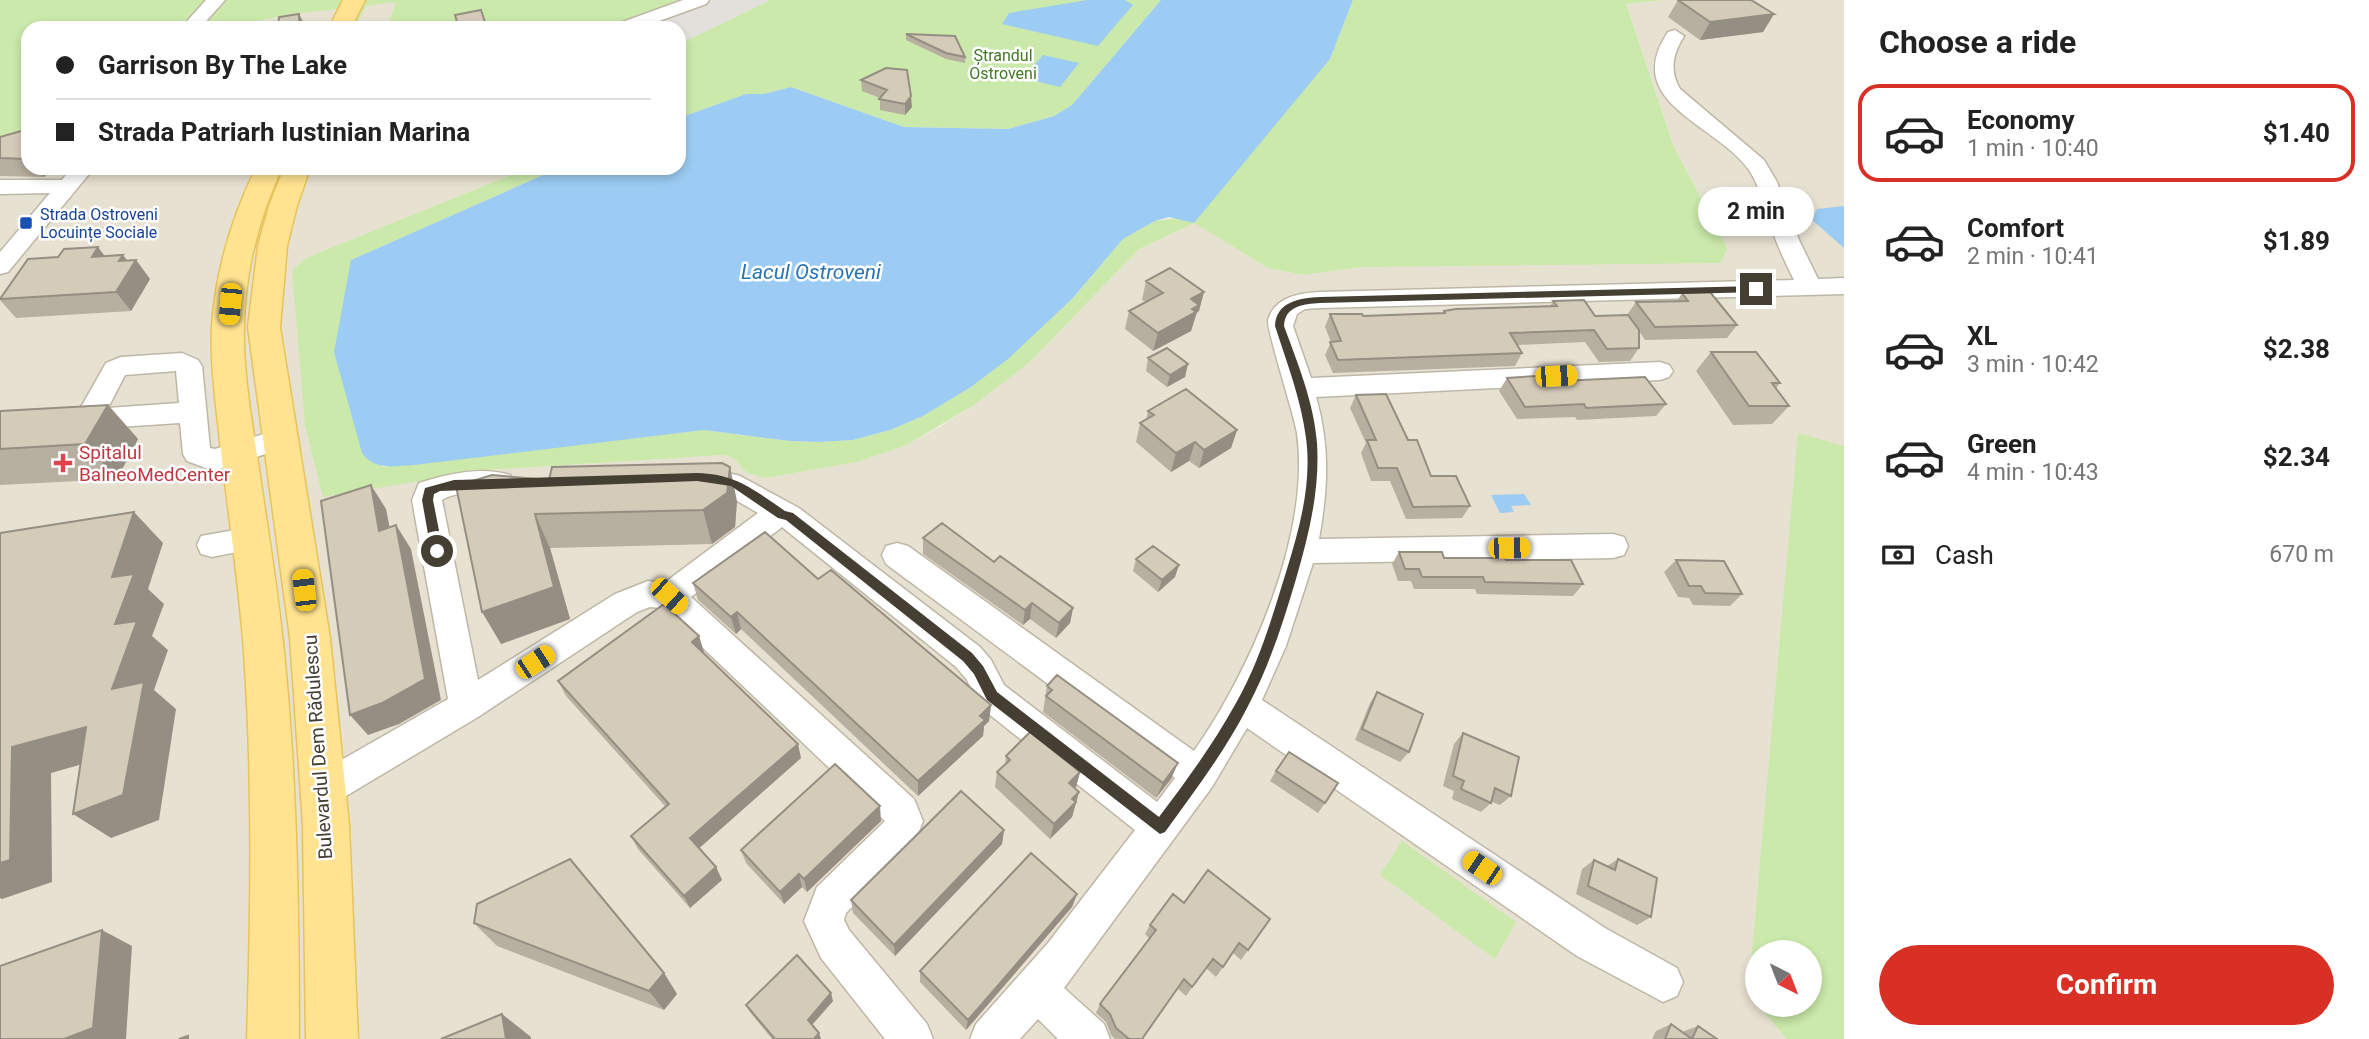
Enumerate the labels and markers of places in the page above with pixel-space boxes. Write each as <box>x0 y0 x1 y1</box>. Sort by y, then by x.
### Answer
place label: Strada Ostroveni Locuințe Sociale <box>40 205 158 243</box>
marker: Strada Ostroveni Locuințe Sociale <box>18 215 34 231</box>
place label: Spitalul BalneoMedCenter <box>79 441 231 486</box>
marker: Spitalul BalneoMedCenter <box>53 453 73 473</box>

